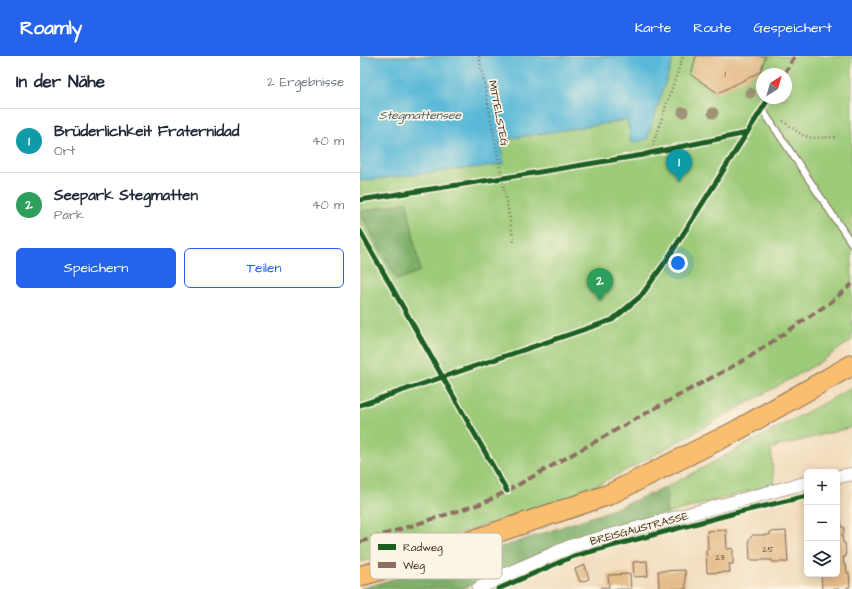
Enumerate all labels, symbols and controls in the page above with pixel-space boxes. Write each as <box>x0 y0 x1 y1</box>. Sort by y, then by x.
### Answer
text: Roamly <box>20 15 82 42</box>
text: Karte <box>635 18 671 38</box>
text: Route <box>693 18 731 38</box>
text: Gespeichert <box>753 18 832 38</box>
house number: 1 <box>724 68 726 81</box>
north arrow <box>756 68 792 104</box>
text: In der Nähe <box>16 70 105 94</box>
text: 2 Ergebnisse <box>267 73 344 91</box>
street label: MITTELSTEG <box>485 79 512 148</box>
water label: Stegmattensee <box>379 107 461 125</box>
text: Brüderlichkeit Fraternidad <box>54 121 239 142</box>
text: 1 <box>28 132 30 150</box>
text: 40 m <box>312 132 344 150</box>
text: Ort <box>54 142 75 160</box>
pin: 1 <box>666 149 692 182</box>
text: Seepark Stegmatten <box>54 185 198 206</box>
text: 2 <box>25 196 33 214</box>
text: 40 m <box>312 196 344 214</box>
text: Park <box>54 206 84 224</box>
button: Speichern <box>16 248 176 288</box>
button: Teilen <box>184 248 344 288</box>
your location <box>668 253 688 273</box>
pin: 2 <box>587 268 613 301</box>
map controls <box>804 469 840 577</box>
button: + <box>804 469 840 505</box>
button: − <box>804 505 840 541</box>
street label: BREISGAUSTRASSE <box>588 508 690 549</box>
legend <box>370 533 502 579</box>
text: Radweg <box>403 540 443 556</box>
button: layers <box>804 541 840 577</box>
house number: 25 <box>762 543 774 556</box>
house number: 23 <box>715 551 725 564</box>
text: Weg <box>403 558 425 574</box>

